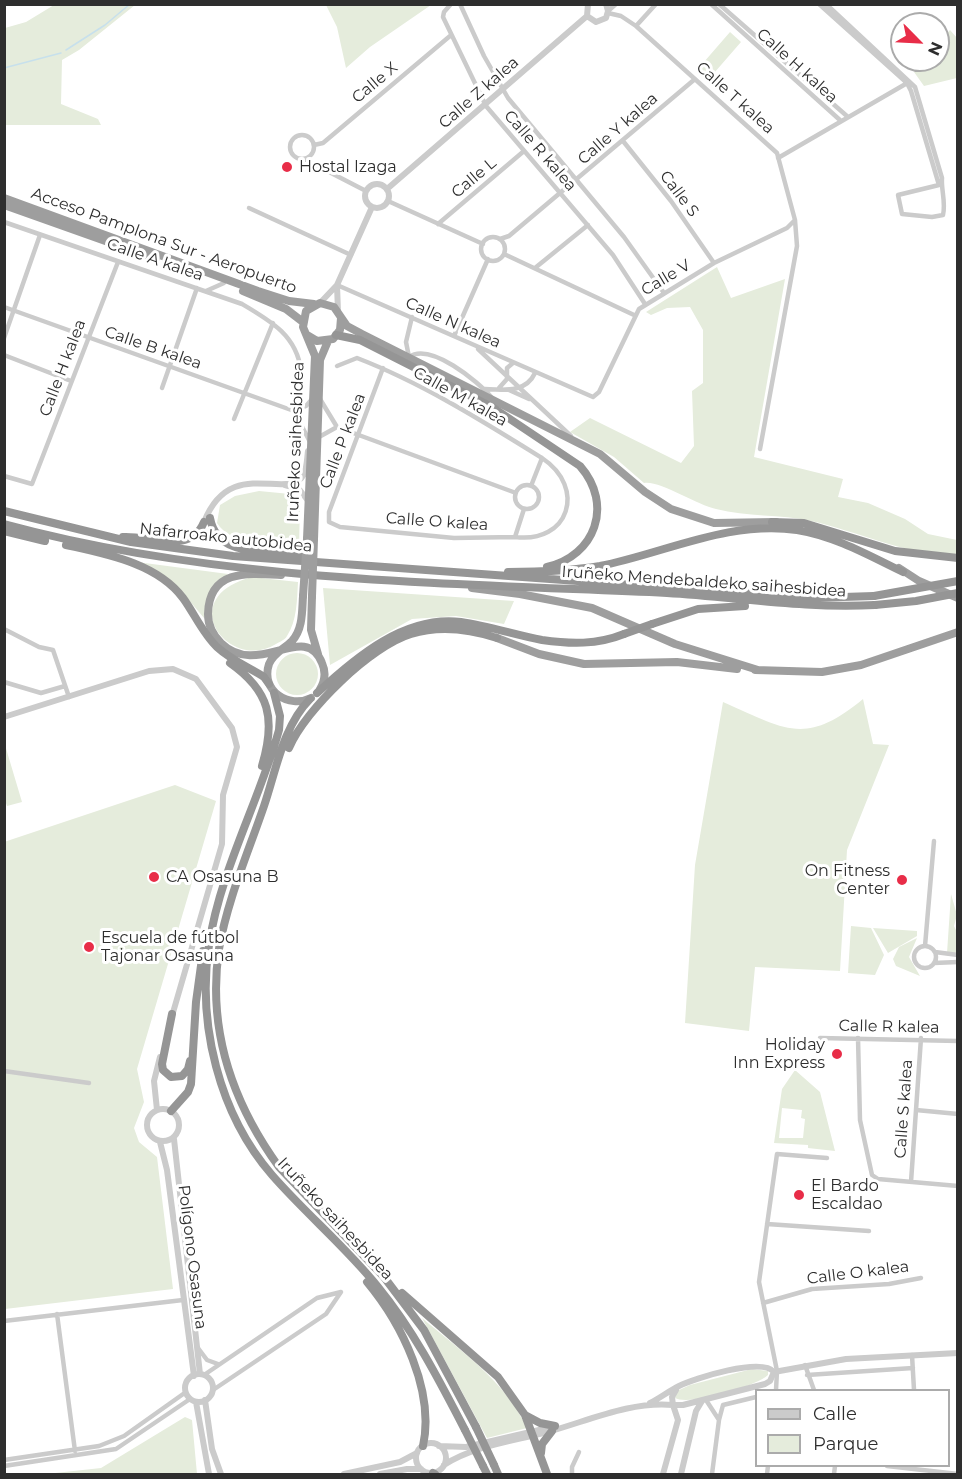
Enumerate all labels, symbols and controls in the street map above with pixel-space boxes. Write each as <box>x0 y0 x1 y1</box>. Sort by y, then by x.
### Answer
north arrow <box>890 12 950 72</box>
street label: Calle H kalea <box>753 25 841 107</box>
text: N <box>924 39 946 58</box>
street label: Calle Z kalea <box>435 53 523 133</box>
street label: Calle X <box>348 58 402 108</box>
street label: Calle T kalea <box>692 58 778 138</box>
street label: Calle Y kalea <box>574 89 662 169</box>
street label: Calle R kalea <box>500 107 580 195</box>
street label: Calle L <box>448 154 500 202</box>
place label: Hostal Izaga <box>299 157 397 177</box>
marker: Hostal Izaga <box>280 160 294 174</box>
street label: Calle S <box>655 167 703 221</box>
street label: Acceso Pamplona Sur - Aeropuerto <box>29 184 299 298</box>
street label: Calle A kalea <box>104 235 206 285</box>
street label: Calle V <box>638 256 694 300</box>
street label: Calle N kalea <box>402 293 504 353</box>
street label: Calle H kalea <box>36 317 90 419</box>
street label: Calle B kalea <box>102 322 204 374</box>
street label: Iruñeko saihesbidea <box>284 361 308 523</box>
street label: Calle M kalea <box>410 363 510 431</box>
street label: Calle P kalea <box>316 390 370 492</box>
street label: Calle O kalea <box>385 509 489 535</box>
street label: Nafarroako autobidea <box>139 519 313 557</box>
street label: Iruñeko Mendebaldeko saihesbidea <box>561 562 847 602</box>
place label: On Fitness Center <box>805 861 890 899</box>
place label: CA Osasuna B <box>166 867 278 887</box>
marker: CA Osasuna B <box>147 870 161 884</box>
marker: On Fitness Center <box>895 873 909 887</box>
place label: Escuela de fútbol Tajonar Osasuna <box>101 928 239 966</box>
marker: Escuela de fútbol Tajonar Osasuna <box>82 940 96 954</box>
street label: Calle R kalea <box>838 1017 940 1037</box>
place label: Holiday Inn Express <box>733 1035 825 1073</box>
marker: Holiday Inn Express <box>830 1047 844 1061</box>
street label: Calle S kalea <box>891 1059 917 1159</box>
street label: Iruñeko saihesbidea <box>273 1154 397 1284</box>
place label: El Bardo Escaldao <box>811 1176 882 1214</box>
street label: Polígono Osasuna <box>174 1184 210 1330</box>
marker: El Bardo Escaldao <box>792 1188 806 1202</box>
street label: Calle O kalea <box>806 1257 910 1289</box>
legend <box>755 1389 950 1467</box>
text: Calle <box>813 1403 857 1425</box>
text: Parque <box>813 1433 878 1455</box>

